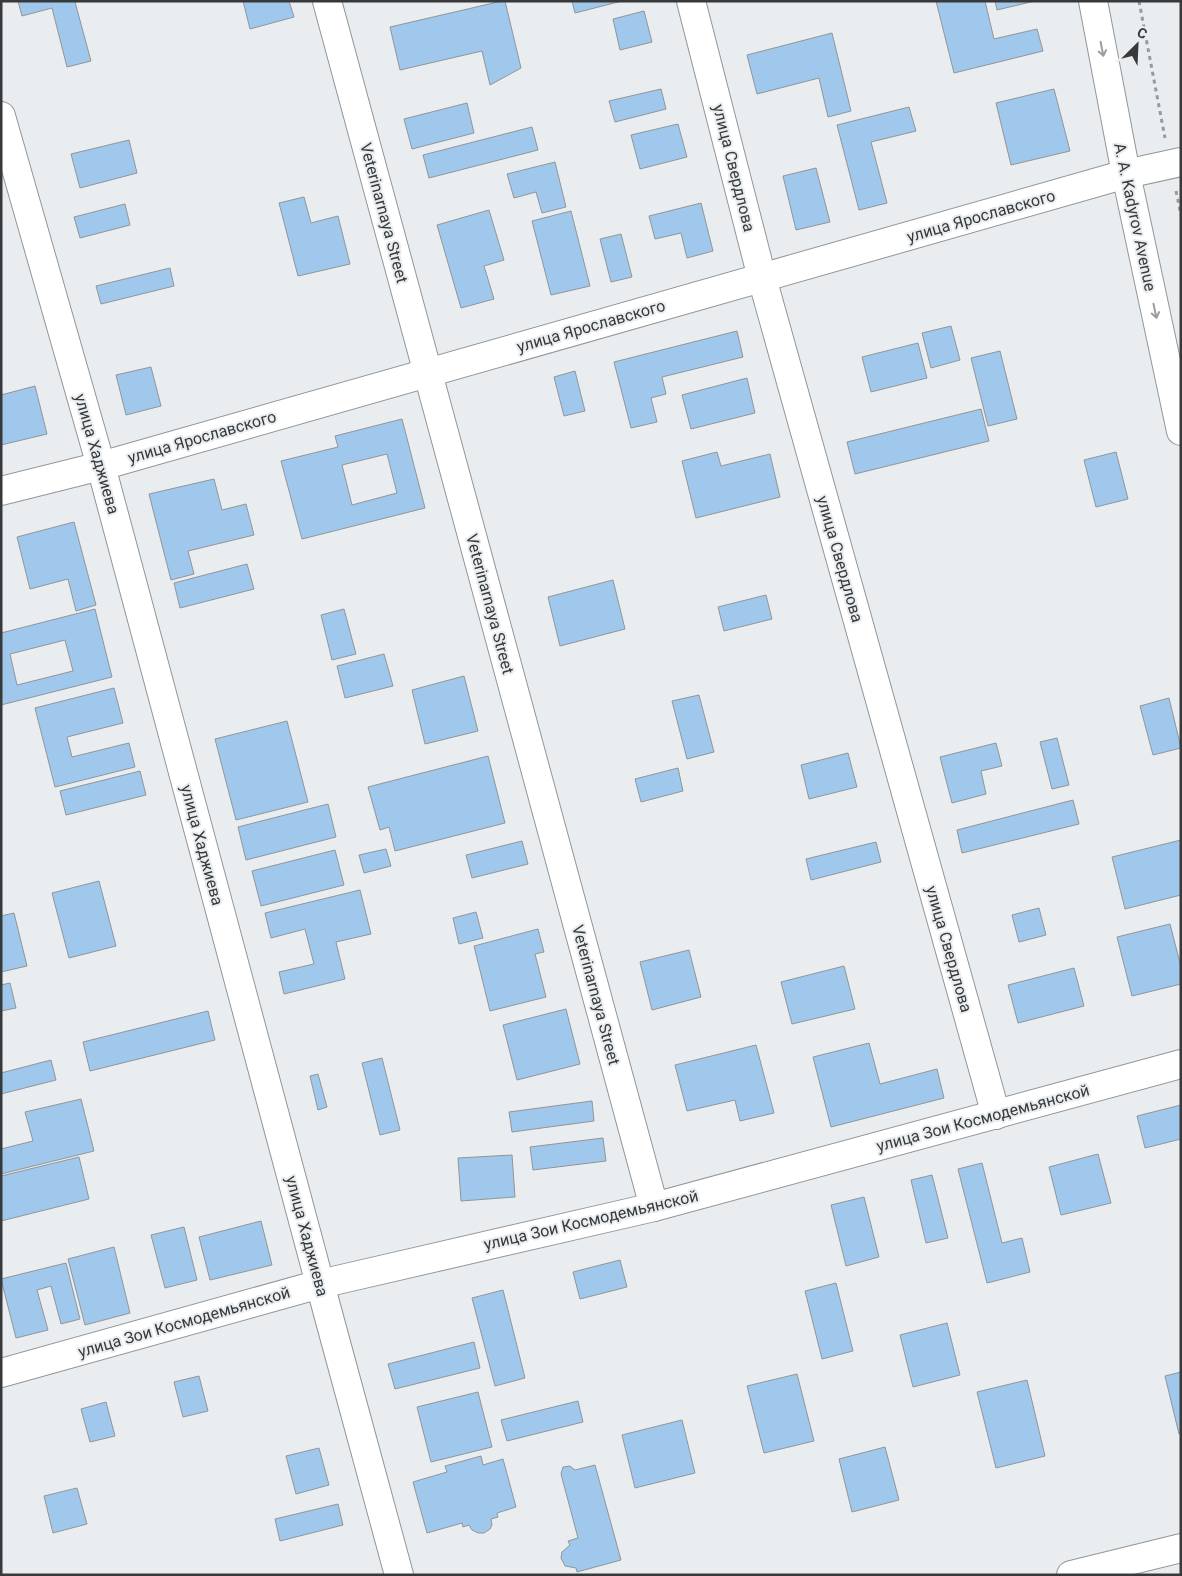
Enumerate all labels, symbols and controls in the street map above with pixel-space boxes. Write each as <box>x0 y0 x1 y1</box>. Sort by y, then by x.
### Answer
north arrow <box>1112 20 1162 70</box>
text: С <box>1135 24 1150 42</box>
one-way arrow <box>1098 41 1108 57</box>
street label: улица Свердлова <box>709 102 759 234</box>
street label: Veterinarnaya Street <box>356 141 412 285</box>
street label: A. A. Kadyrov Avenue <box>1110 141 1160 293</box>
street label: улица Ярославского <box>905 186 1057 246</box>
street label: улица Ярославского <box>515 296 667 356</box>
one-way arrow <box>1151 303 1160 319</box>
street label: улица Хаджиева <box>71 392 123 516</box>
street label: улица Ярославского <box>126 407 278 467</box>
street label: улица Свердлова <box>813 494 867 624</box>
street label: Veterinarnaya Street <box>462 532 518 676</box>
street label: улица Хаджиева <box>177 783 227 907</box>
street label: улица Свердлова <box>922 884 976 1014</box>
street label: Veterinarnaya Street <box>568 923 624 1067</box>
street label: улица Зои Космодемьянской <box>874 1080 1092 1156</box>
street label: улица Хаджиева <box>282 1174 332 1298</box>
street label: улица Зои Космодемьянской <box>482 1186 700 1254</box>
street label: улица Зои Космодемьянской <box>76 1283 292 1361</box>

